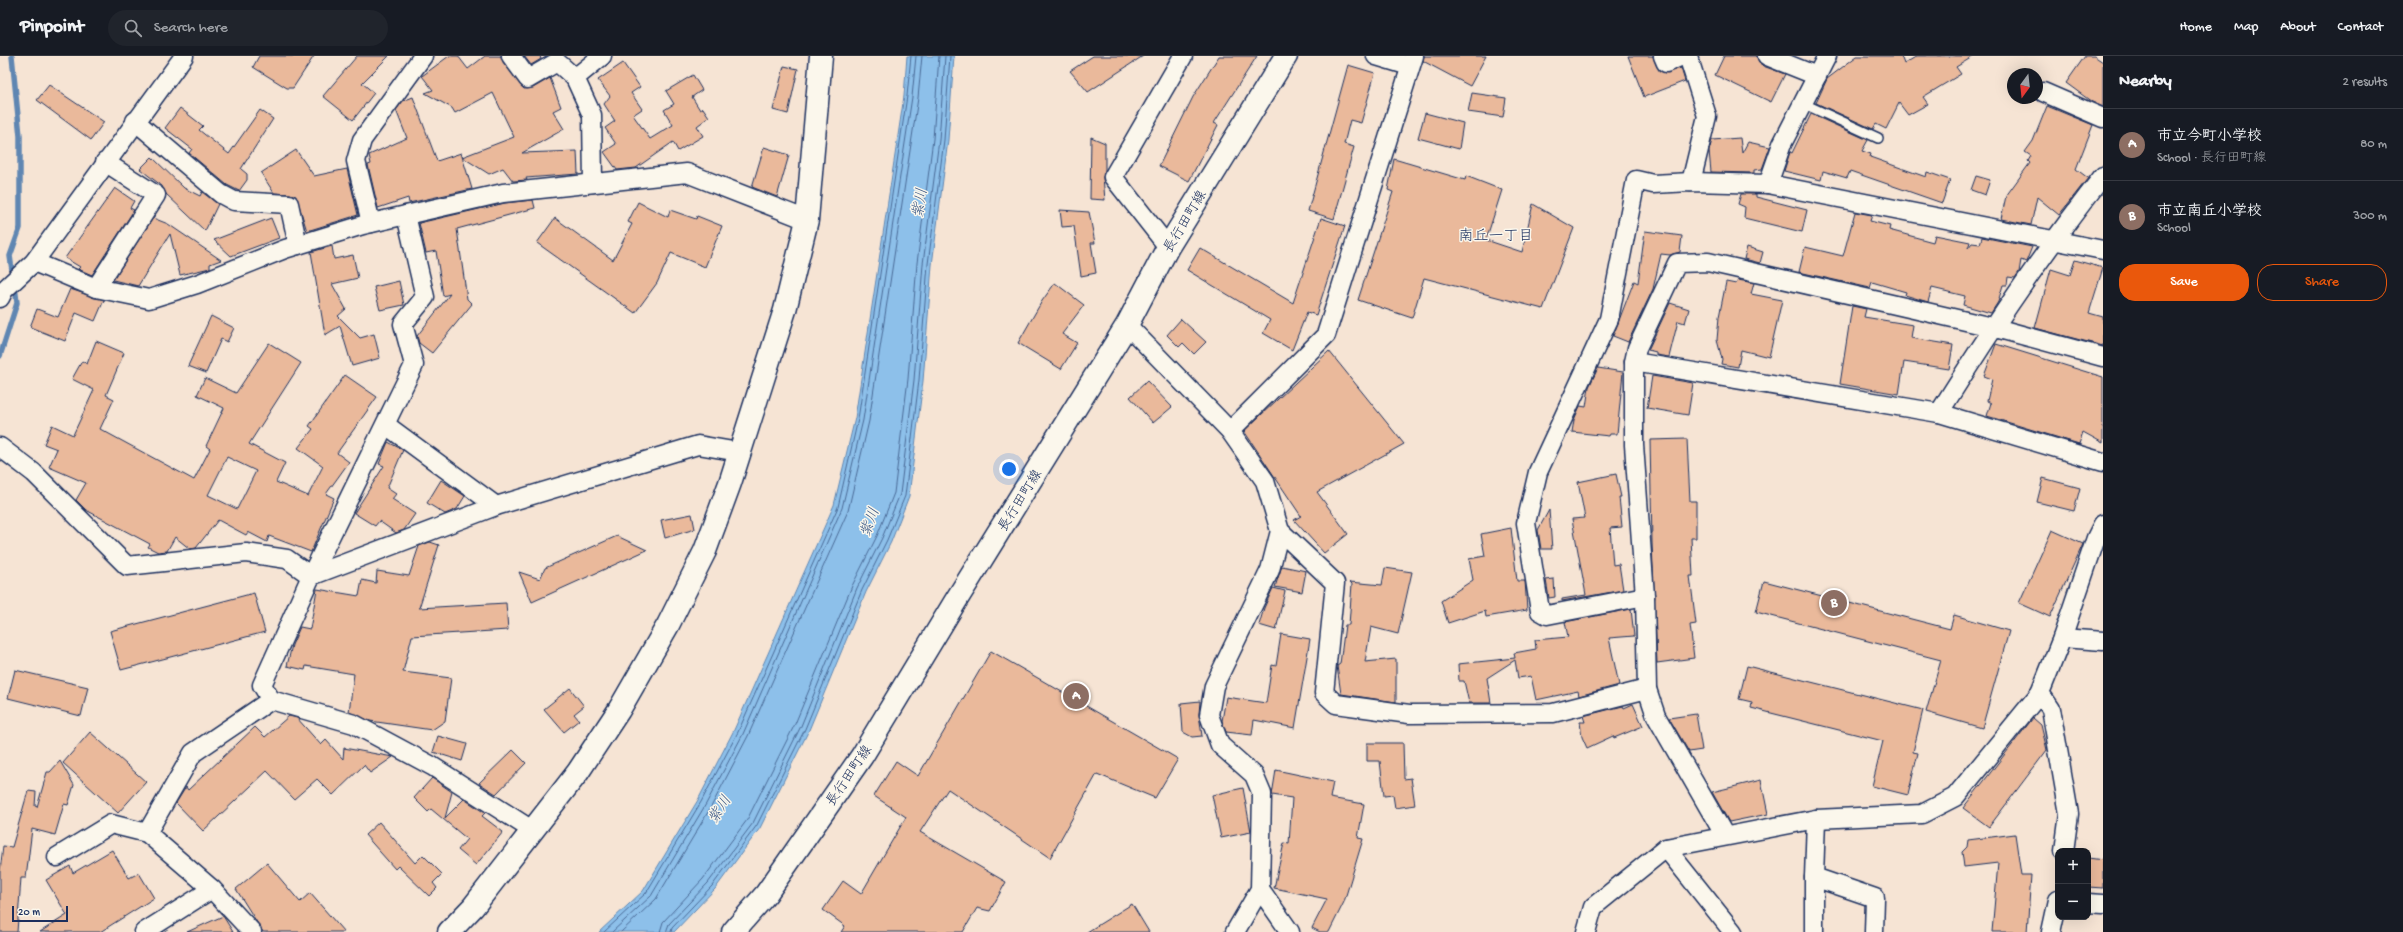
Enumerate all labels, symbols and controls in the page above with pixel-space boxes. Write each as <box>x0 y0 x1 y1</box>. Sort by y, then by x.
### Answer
search box <box>108 10 388 46</box>
text: Pinpoint <box>20 16 84 39</box>
icon: search <box>122 17 144 39</box>
text: Search here <box>154 19 228 37</box>
text: Home <box>2180 19 2212 36</box>
text: Map <box>2234 19 2258 36</box>
text: About <box>2280 19 2316 36</box>
text: Contact <box>2338 19 2383 36</box>
north arrow <box>2007 68 2043 104</box>
text: Nearby <box>2119 72 2172 92</box>
text: 2 results <box>2342 75 2387 90</box>
text: 市立今町小学校 <box>2157 128 2262 146</box>
text: A <box>2128 137 2136 152</box>
text: 80 m <box>2360 137 2387 152</box>
text: School · 長行田町線 <box>2157 151 2266 166</box>
water label: 紫川 <box>909 187 932 220</box>
street label: 長行田町線 <box>1161 188 1211 257</box>
text: 市立南丘小学校 <box>2157 203 2262 221</box>
text: B <box>2129 209 2135 224</box>
text: 300 m <box>2353 209 2387 224</box>
text: School <box>2157 221 2191 236</box>
district label: 南丘一丁目 <box>1458 227 1534 246</box>
button: Save <box>2119 264 2249 301</box>
button: Share <box>2257 264 2387 301</box>
your location <box>999 459 1019 479</box>
street label: 長行田町線 <box>995 467 1047 536</box>
water label: 紫川 <box>856 505 884 540</box>
pin: B <box>1821 588 1847 618</box>
pin: A <box>1063 681 1089 711</box>
street label: 長行田町線 <box>823 743 877 810</box>
water label: 紫川 <box>704 792 736 828</box>
map controls <box>2055 848 2091 920</box>
button: + <box>2055 848 2091 884</box>
button: − <box>2055 884 2091 920</box>
scale bar <box>12 904 68 923</box>
text: 20 m <box>18 907 40 919</box>

